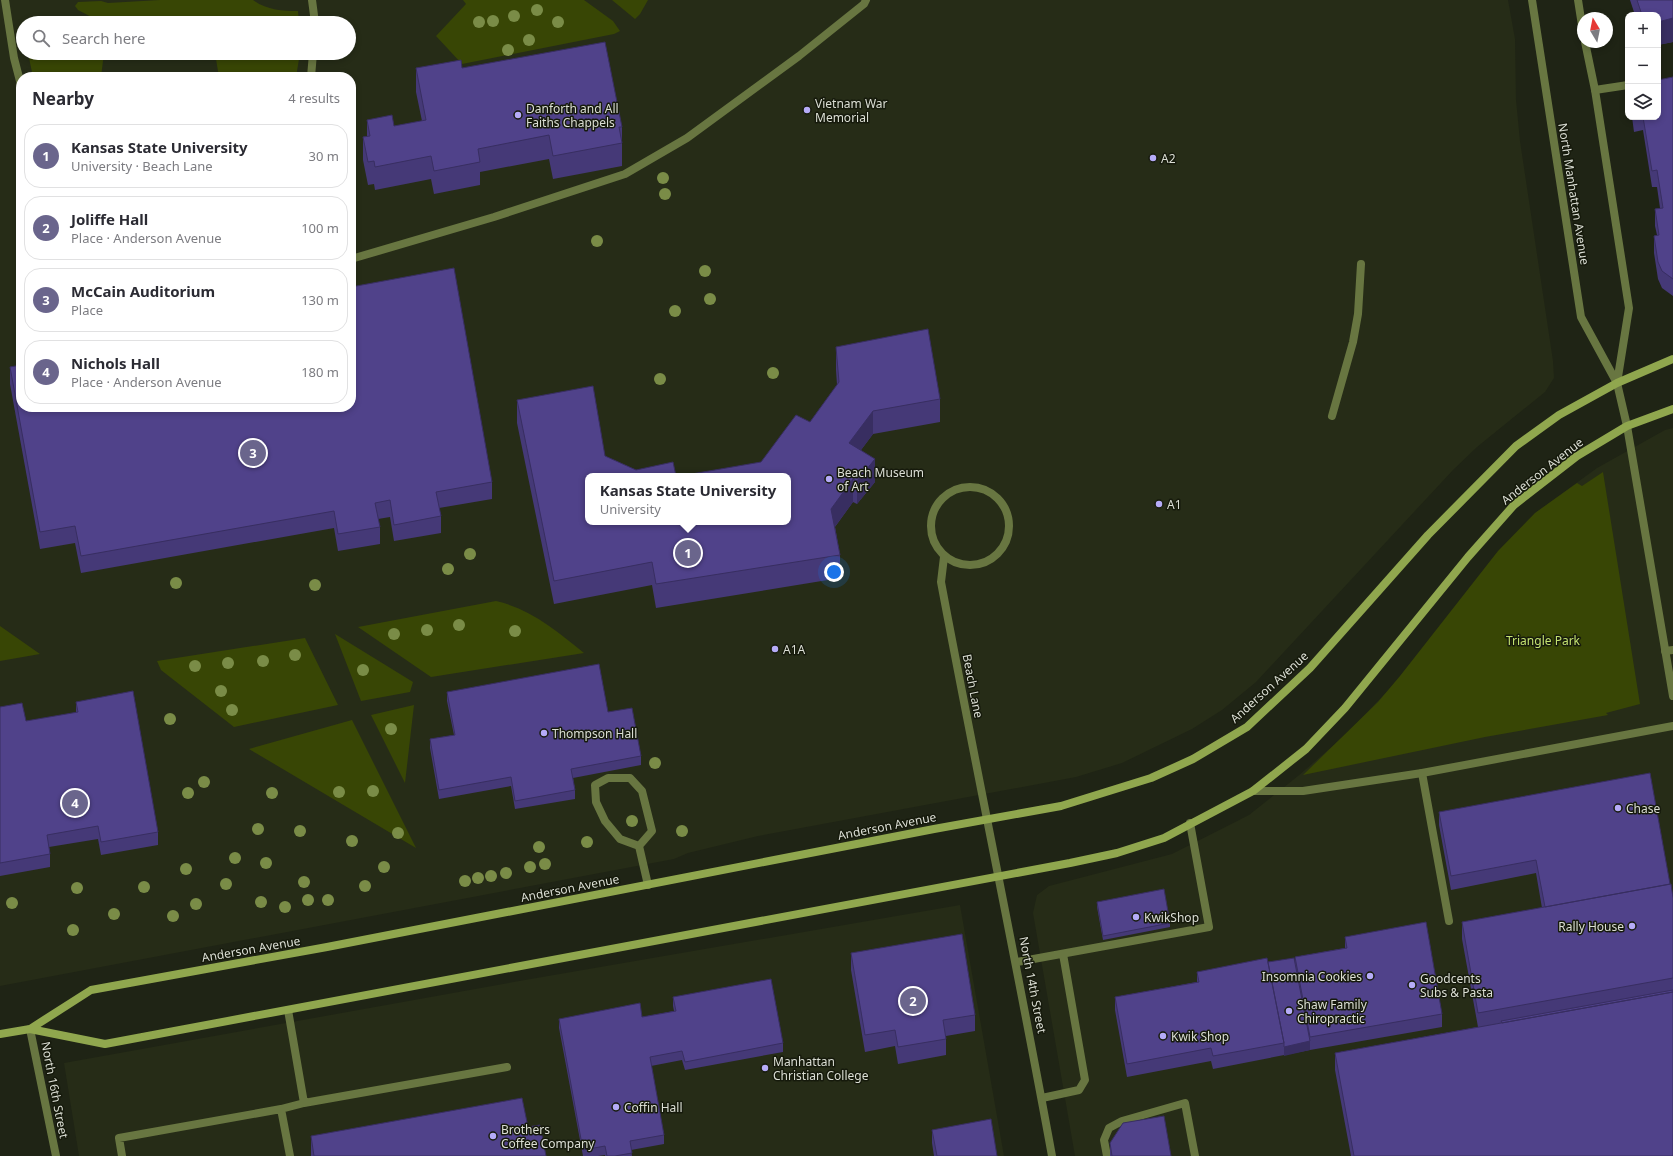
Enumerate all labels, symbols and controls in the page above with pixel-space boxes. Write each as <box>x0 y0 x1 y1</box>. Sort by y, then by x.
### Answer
north arrow <box>1577 12 1613 48</box>
map controls <box>1625 12 1661 120</box>
button: + <box>1625 12 1661 48</box>
search box <box>16 16 356 60</box>
icon: search <box>30 27 52 49</box>
text: Search here <box>62 28 145 48</box>
button: − <box>1625 48 1661 84</box>
button: layers <box>1625 84 1661 120</box>
text: Nearby <box>32 87 94 110</box>
text: 4 results <box>288 89 340 107</box>
place label: Vietnam War Memorial <box>815 95 888 126</box>
place label: Danforth and All Faiths Chappels <box>526 100 619 131</box>
marker: Vietnam War Memorial <box>802 105 812 115</box>
marker: Danforth and All Faiths Chappels <box>513 110 523 120</box>
street label: North Manhattan Avenue <box>1554 122 1594 266</box>
text: Kansas State University <box>71 137 248 157</box>
text: 1 <box>42 147 50 165</box>
text: 30 m <box>309 147 339 165</box>
place label: A2 <box>1161 150 1176 167</box>
marker: A2 <box>1148 153 1158 163</box>
text: University · Beach Lane <box>71 157 213 175</box>
text: Joliffe Hall <box>71 209 148 229</box>
text: 2 <box>42 219 50 237</box>
text: 100 m <box>301 219 339 237</box>
text: Place · Anderson Avenue <box>71 229 222 247</box>
text: McCain Auditorium <box>71 281 215 301</box>
text: 3 <box>42 291 50 309</box>
text: 130 m <box>301 291 339 309</box>
text: Place <box>71 301 103 319</box>
text: Nichols Hall <box>71 353 160 373</box>
text: 4 <box>42 363 50 381</box>
text: 180 m <box>301 363 339 381</box>
text: Place · Anderson Avenue <box>71 373 222 391</box>
street label: Anderson Avenue <box>1497 433 1587 508</box>
pin: 3 <box>240 438 266 468</box>
place label: Beach Museum of Art <box>837 464 924 495</box>
popup <box>585 473 791 525</box>
marker: Beach Museum of Art <box>824 474 834 484</box>
text: Kansas State University <box>600 480 776 500</box>
place label: A1 <box>1167 496 1182 513</box>
marker: A1 <box>1154 499 1164 509</box>
text: University <box>600 500 661 518</box>
pin: 1 <box>675 538 701 568</box>
your location <box>824 562 844 582</box>
park label: Triangle Park <box>1506 632 1581 649</box>
place label: A1A <box>783 641 806 658</box>
marker: A1A <box>770 644 780 654</box>
street label: Anderson Avenue <box>1226 647 1312 727</box>
street label: Beach Lane <box>958 653 988 720</box>
place label: Thompson Hall <box>552 725 637 742</box>
marker: Thompson Hall <box>539 728 549 738</box>
pin: 4 <box>62 788 88 818</box>
place label: Chase <box>1626 800 1660 817</box>
marker: Chase <box>1613 803 1623 813</box>
street label: Anderson Avenue <box>836 808 938 844</box>
street label: Anderson Avenue <box>519 870 621 906</box>
place label: KwikShop <box>1144 909 1199 926</box>
marker: KwikShop <box>1131 912 1141 922</box>
place label: Rally House <box>1558 918 1624 935</box>
marker: Rally House <box>1627 921 1637 931</box>
street label: Anderson Avenue <box>200 932 302 966</box>
street label: North 14th Street <box>1015 935 1051 1036</box>
place label: Insomnia Cookies <box>1262 968 1362 985</box>
place label: Goodcents Subs & Pasta <box>1420 970 1493 1001</box>
marker: Insomnia Cookies <box>1365 971 1375 981</box>
marker: Goodcents Subs & Pasta <box>1407 980 1417 990</box>
pin: 2 <box>900 986 926 1016</box>
place label: Shaw Family Chiropractic <box>1297 996 1368 1027</box>
marker: Shaw Family Chiropractic <box>1284 1006 1294 1016</box>
place label: Kwik Shop <box>1171 1028 1229 1045</box>
marker: Kwik Shop <box>1158 1031 1168 1041</box>
street label: North 16th Street <box>37 1040 73 1141</box>
place label: Manhattan Christian College <box>773 1053 869 1084</box>
marker: Manhattan Christian College <box>760 1063 770 1073</box>
place label: Coffin Hall <box>624 1099 683 1116</box>
marker: Coffin Hall <box>611 1102 621 1112</box>
place label: Brothers Coffee Company <box>501 1121 595 1152</box>
marker: Brothers Coffee Company <box>488 1131 498 1141</box>

